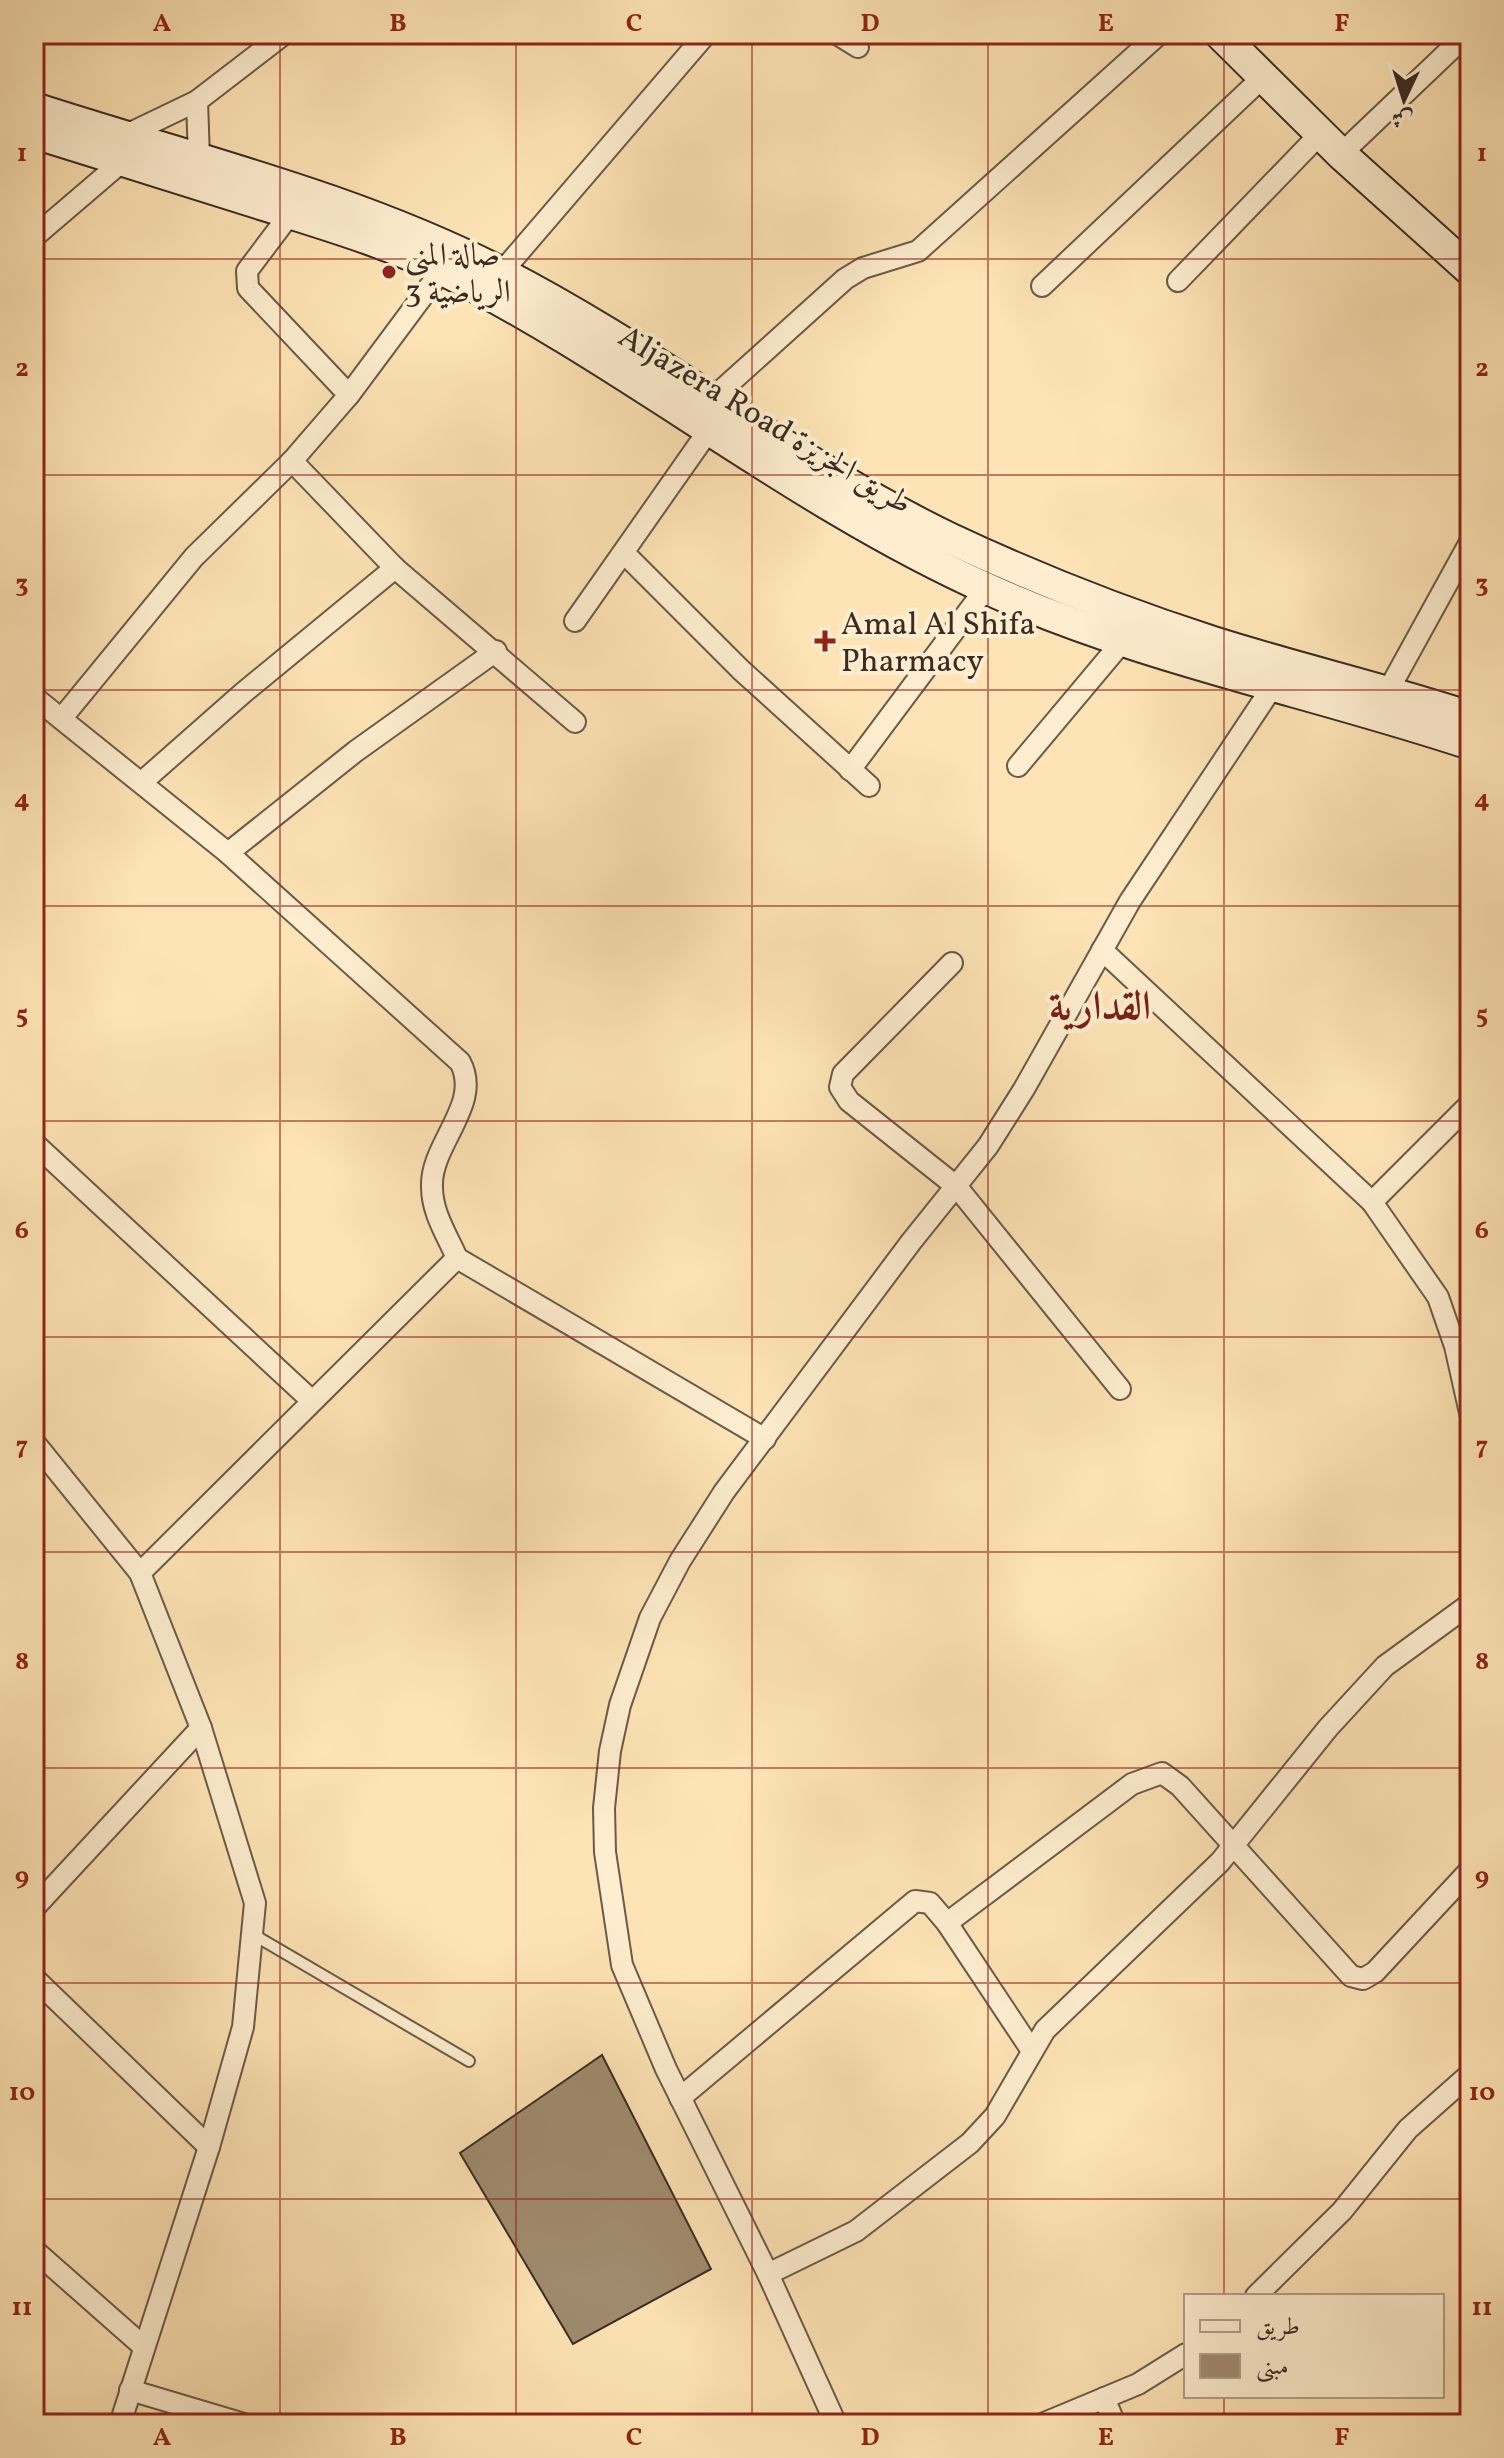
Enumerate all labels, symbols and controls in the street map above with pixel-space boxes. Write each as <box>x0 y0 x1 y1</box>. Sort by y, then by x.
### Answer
text: A <box>153 6 172 42</box>
text: B <box>389 6 407 42</box>
text: C <box>626 6 642 42</box>
text: D <box>860 6 880 42</box>
text: E <box>1098 6 1114 42</box>
text: F <box>1334 6 1350 42</box>
north arrow <box>1364 60 1444 140</box>
text: ش <box>1391 101 1415 134</box>
text: 1 <box>17 136 27 172</box>
text: 1 <box>1477 136 1487 172</box>
place label: صالة المنى الرياضية 3 <box>405 235 511 316</box>
marker: صالة المنى الرياضية 3 <box>380 263 398 281</box>
street label: Aljazera Road طريق الجزيزة <box>609 316 920 527</box>
text: 2 <box>15 351 29 387</box>
text: 2 <box>1475 351 1489 387</box>
text: 3 <box>15 567 29 603</box>
text: 3 <box>1475 567 1489 603</box>
place label: Amal Al Shifa Pharmacy <box>841 604 1036 685</box>
marker: Amal Al Shifa Pharmacy <box>816 632 834 650</box>
text: 4 <box>14 782 30 818</box>
text: 4 <box>1474 782 1490 818</box>
district label: القدارية <box>1049 981 1151 1037</box>
text: 5 <box>16 998 28 1034</box>
text: 5 <box>1476 998 1488 1034</box>
text: 6 <box>15 1213 29 1249</box>
text: 6 <box>1475 1213 1489 1249</box>
text: 7 <box>16 1429 28 1465</box>
text: 7 <box>1476 1429 1488 1465</box>
text: 8 <box>15 1644 29 1680</box>
text: 8 <box>1475 1644 1489 1680</box>
text: 9 <box>15 1859 29 1895</box>
text: 9 <box>1475 1859 1489 1895</box>
text: 10 <box>9 2075 35 2111</box>
text: 10 <box>1469 2075 1495 2111</box>
text: 11 <box>12 2290 32 2326</box>
text: 11 <box>1472 2290 1492 2326</box>
legend <box>1184 2294 1444 2398</box>
text: طريق <box>1256 2311 1300 2345</box>
text: مبنى <box>1256 2351 1289 2385</box>
text: A <box>153 2420 172 2456</box>
text: B <box>389 2420 407 2456</box>
text: C <box>626 2420 642 2456</box>
text: D <box>860 2420 880 2456</box>
text: E <box>1098 2420 1114 2456</box>
text: F <box>1334 2420 1350 2456</box>

